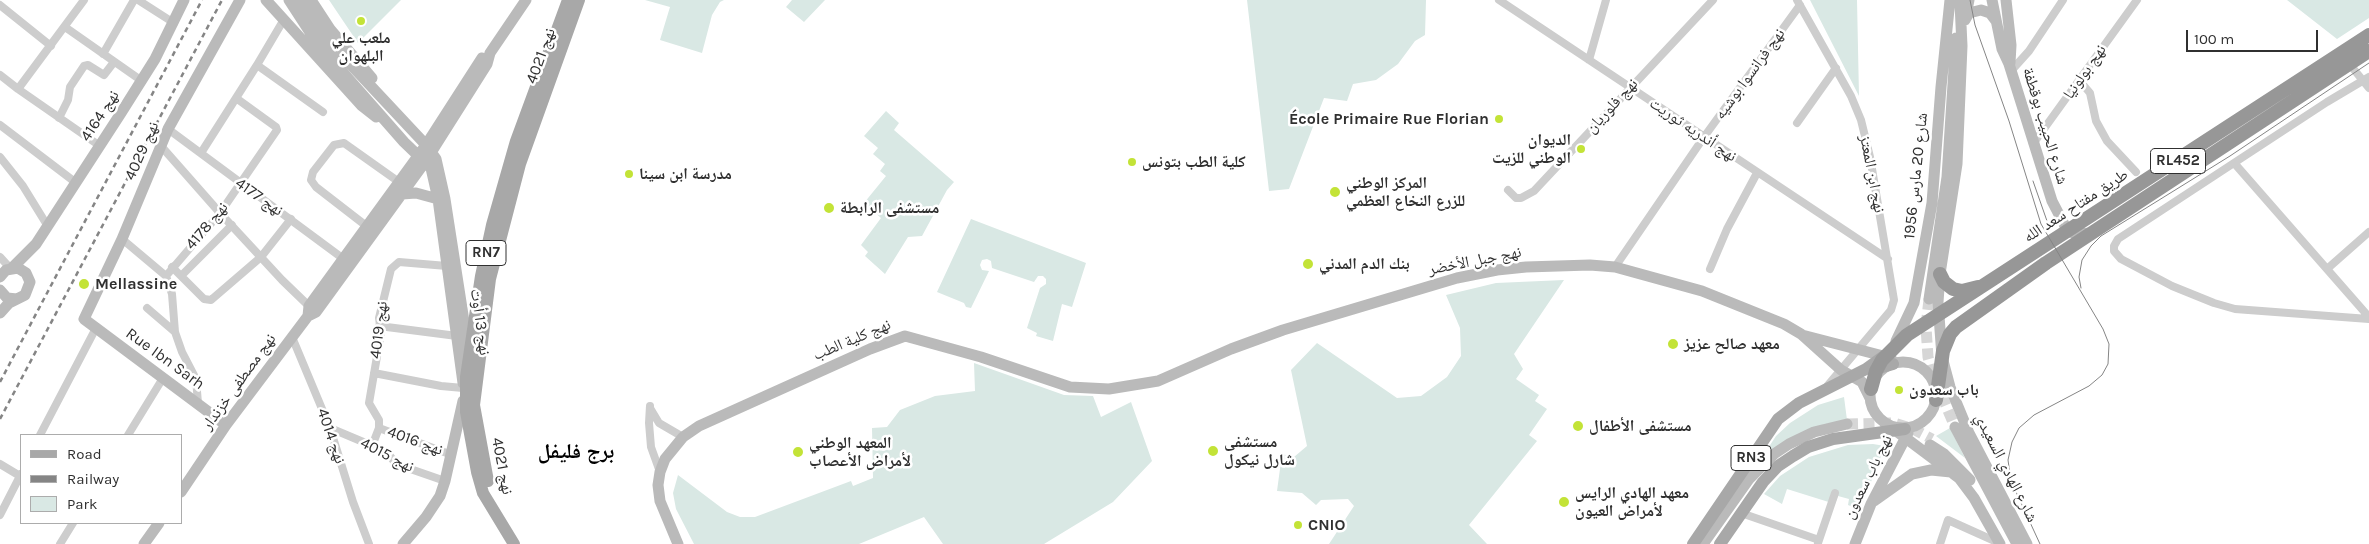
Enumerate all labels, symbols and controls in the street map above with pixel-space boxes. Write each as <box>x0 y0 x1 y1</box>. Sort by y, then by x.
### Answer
marker: ملعب علي البلهوان <box>355 15 367 27</box>
scale bar <box>2189 20 2322 52</box>
street label: نهج 4021 <box>522 25 560 87</box>
street label: نهج فرانسوا بوشيه <box>1711 25 1789 123</box>
place label: ملعب علي البلهوان <box>331 28 391 66</box>
text: 100 m <box>2194 30 2234 48</box>
street label: نهج بولونيا <box>2059 41 2111 103</box>
street label: شارع الحبيب بوقطفة <box>2018 65 2072 187</box>
street label: نهج فلوريان <box>1582 75 1642 137</box>
street label: نهج 4164 <box>76 87 124 145</box>
street label: نهج أندريه ثوريت <box>1646 94 1740 166</box>
place label: École Primaire Rue Florian <box>1289 109 1489 129</box>
street label: شارع 20 مارس 1956 <box>1900 112 1932 240</box>
marker: École Primaire Rue Florian <box>1493 113 1505 125</box>
street label: نهج 4029 <box>121 119 163 183</box>
place label: الديوان الوطني للزيت <box>1492 130 1571 168</box>
street label: نهج ابن المعتز <box>1855 133 1889 215</box>
marker: الديوان الوطني للزيت <box>1575 143 1587 155</box>
road number: RL452 <box>2150 148 2206 174</box>
place label: كلية الطب بتونس <box>1142 152 1246 172</box>
marker: كلية الطب بتونس <box>1126 156 1138 168</box>
place label: مدرسة ابن سينا <box>639 164 732 184</box>
street label: طريق مفتاح سعد الله <box>2020 165 2132 247</box>
marker: مدرسة ابن سينا <box>623 168 635 180</box>
place label: المركز الوطني للزرع النخاع العظمي <box>1346 173 1465 211</box>
street label: نهج 4177 <box>231 174 287 220</box>
marker: المركز الوطني للزرع النخاع العظمي <box>1328 185 1342 199</box>
street label: نهج 4178 <box>181 198 233 254</box>
place label: مستشفى الرابطة <box>840 198 939 218</box>
marker: مستشفى الرابطة <box>822 201 836 215</box>
road number: RN7 <box>466 240 506 266</box>
street label: نهج جبل الأخضر <box>1427 243 1523 279</box>
place label: بنك الدم المدني <box>1319 254 1410 274</box>
marker: بنك الدم المدني <box>1301 257 1315 271</box>
place label: Mellassine <box>95 274 177 294</box>
marker: Mellassine <box>77 277 91 291</box>
street label: نهج 13 أوت <box>466 287 494 357</box>
street label: نهج 4019 <box>366 300 392 360</box>
street label: نهج كلية الطب <box>810 315 894 365</box>
street label: Rue Ibn Sarh <box>122 324 208 394</box>
street label: نهج مصطفى خزندار <box>198 330 280 434</box>
place label: معهد صالح عزيز <box>1684 334 1780 354</box>
marker: معهد صالح عزيز <box>1666 337 1680 351</box>
place label: باب سعدون <box>1909 380 1979 400</box>
marker: باب سعدون <box>1893 384 1905 396</box>
street label: نهج 4014 <box>313 406 349 466</box>
street label: شارع الهادي السعيدي <box>1970 410 2042 526</box>
place label: مستشفى الأطفال <box>1589 416 1692 436</box>
marker: مستشفى الأطفال <box>1571 419 1585 433</box>
street label: نهج 4016 <box>385 422 445 460</box>
place label: مستشفى شارل نيكول <box>1224 432 1295 470</box>
street label: نهج باب سعدون <box>1839 432 1897 522</box>
street label: نهج 4015 <box>357 433 417 477</box>
place label: المعهد الوطني لأمراض الأعصاب <box>809 433 911 471</box>
legend <box>20 434 182 524</box>
street label: نهج 4021 <box>487 436 517 496</box>
district label: برج فليفل <box>538 439 614 465</box>
marker: مستشفى شارل نيكول <box>1206 444 1220 458</box>
text: Road <box>67 445 102 463</box>
marker: المعهد الوطني لأمراض الأعصاب <box>791 445 805 459</box>
road number: RN3 <box>1731 446 1771 470</box>
text: Railway <box>67 470 119 488</box>
place label: معهد الهادي الرايس لأمراض العيون <box>1575 483 1689 521</box>
text: Park <box>67 495 97 513</box>
marker: معهد الهادي الرايس لأمراض العيون <box>1557 495 1571 509</box>
place label: CNIO <box>1308 515 1345 535</box>
marker: CNIO <box>1292 519 1304 531</box>

